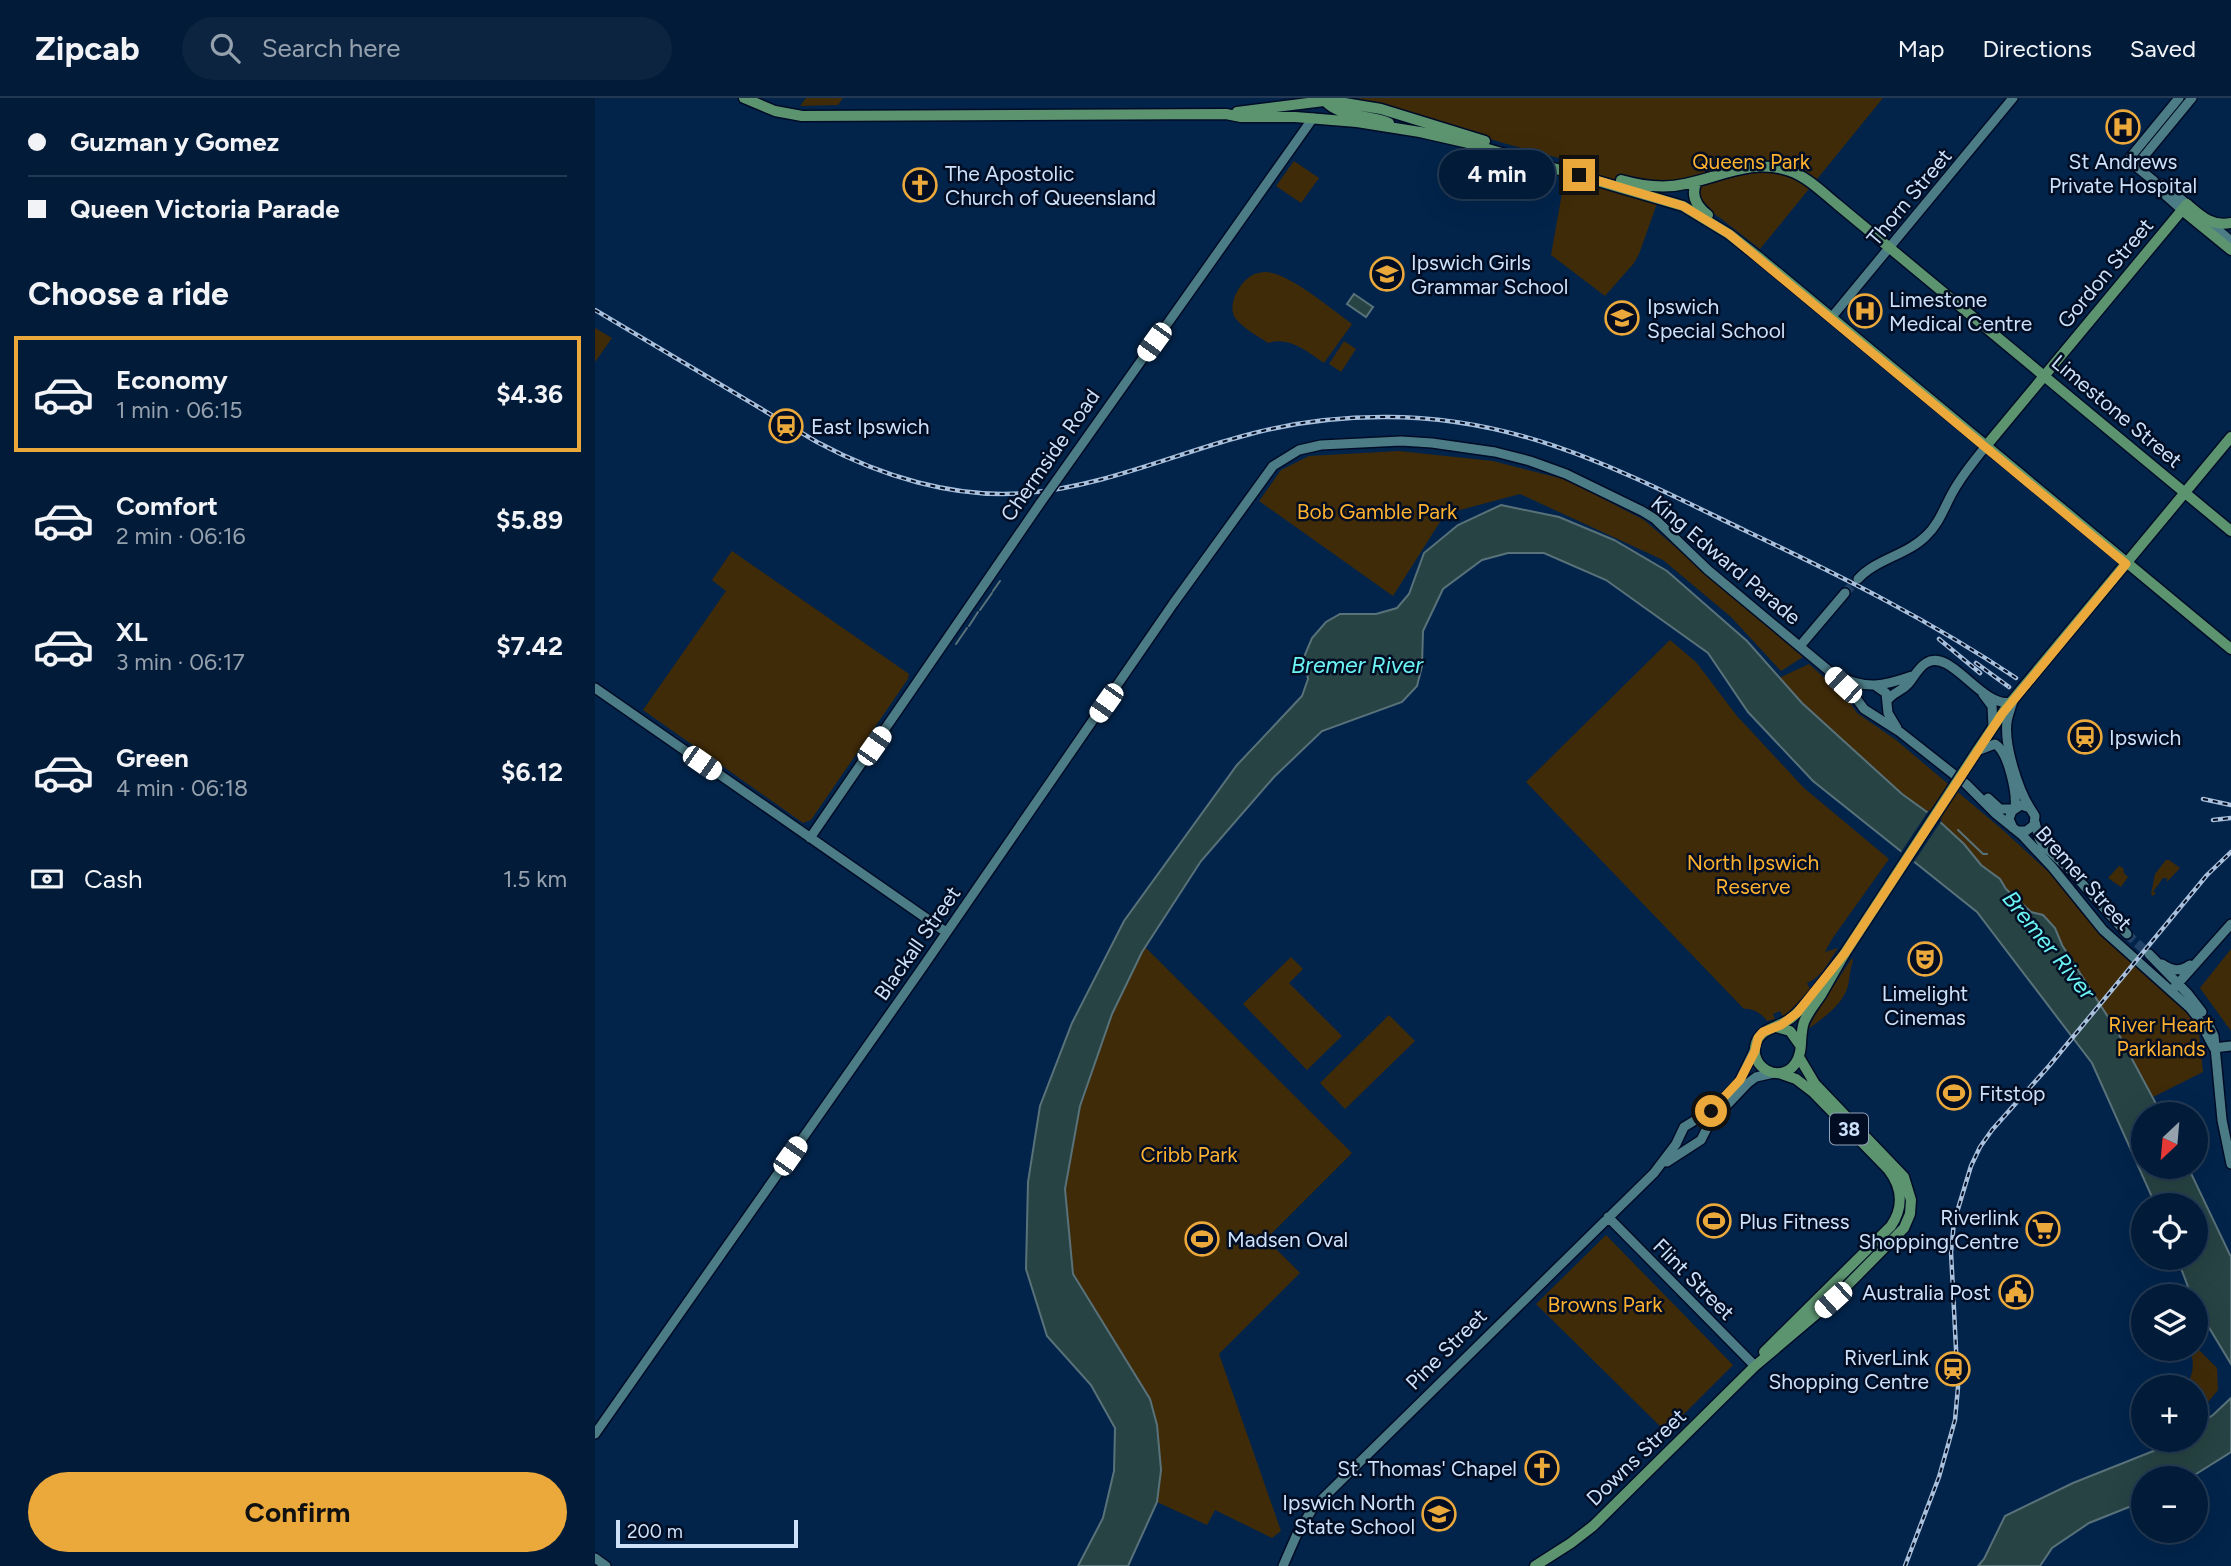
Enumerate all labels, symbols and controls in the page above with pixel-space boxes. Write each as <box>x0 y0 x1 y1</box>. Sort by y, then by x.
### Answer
search box <box>182 17 672 80</box>
text: Zipcab <box>35 29 140 68</box>
icon: search <box>206 29 244 67</box>
text: Search here <box>262 32 401 64</box>
text: Map <box>1898 34 1944 63</box>
text: Directions <box>1982 34 2092 63</box>
text: Saved <box>2130 34 2196 63</box>
hospital icon: St Andrews Private Hospital <box>2104 108 2142 146</box>
text: Guzman y Gomez <box>70 126 279 158</box>
street label: Thorn Street <box>1861 144 1957 250</box>
park label: Queens Park <box>1692 149 1811 174</box>
place label: St Andrews Private Hospital <box>2049 149 2197 198</box>
callout: 4 min <box>1439 150 1555 200</box>
route end <box>1563 159 1595 191</box>
text: 4 min <box>1467 160 1527 188</box>
place label: The Apostolic Church of Queensland <box>945 161 1156 210</box>
church icon: The Apostolic Church of Queensland <box>901 166 939 204</box>
text: Queen Victoria Parade <box>70 193 340 225</box>
street label: Gordon Street <box>2052 213 2158 333</box>
place label: Ipswich Girls Grammar School <box>1411 250 1568 299</box>
school or university icon: Ipswich Girls Grammar School <box>1368 255 1406 293</box>
text: Choose a ride <box>28 275 229 313</box>
place label: Limestone Medical Centre <box>1889 287 2032 336</box>
hospital icon: Limestone Medical Centre <box>1846 292 1884 330</box>
place label: Ipswich Special School <box>1647 294 1785 343</box>
school or university icon: Ipswich Special School <box>1603 299 1641 337</box>
car <box>1134 319 1175 365</box>
street label: Limestone Street <box>2047 349 2187 473</box>
icon: car <box>32 363 95 426</box>
text: Economy <box>116 364 228 396</box>
text: $4.36 <box>496 378 563 410</box>
street label: Chermside Road <box>995 384 1105 526</box>
text: 1 min · 06:15 <box>116 396 242 424</box>
station icon: East Ipswich <box>767 407 805 445</box>
place label: East Ipswich <box>811 414 929 439</box>
icon: car <box>32 489 95 552</box>
text: Comfort <box>116 490 218 522</box>
street label: King Edward Parade <box>1646 490 1806 630</box>
park label: Bob Gamble Park <box>1297 499 1458 524</box>
text: $5.89 <box>496 504 563 536</box>
text: 2 min · 06:16 <box>116 522 246 550</box>
icon: car <box>32 615 95 678</box>
text: XL <box>116 616 148 648</box>
text: $7.42 <box>496 630 563 662</box>
text: 3 min · 06:17 <box>116 648 245 676</box>
water label: Bremer River <box>1291 651 1424 679</box>
car <box>1821 663 1866 707</box>
car <box>1086 680 1127 726</box>
station icon: Ipswich <box>2066 718 2104 756</box>
car <box>854 723 895 769</box>
place label: Ipswich <box>2109 725 2181 750</box>
icon: car <box>32 741 95 804</box>
text: Green <box>116 742 189 774</box>
car <box>679 742 726 784</box>
text: $6.12 <box>501 756 563 788</box>
text: 4 min · 06:18 <box>116 774 248 802</box>
street label: Bremer Street <box>2031 821 2137 935</box>
park label: North Ipswich Reserve <box>1687 850 1819 899</box>
icon: cash <box>28 860 66 898</box>
text: Cash <box>84 863 143 895</box>
text: 1.5 km <box>503 865 567 893</box>
street label: Blackall Street <box>868 881 966 1005</box>
water label: Bremer River <box>1997 885 2102 1006</box>
theatre icon: Limelight Cinemas <box>1906 940 1944 978</box>
place label: Limelight Cinemas <box>1882 981 1968 1030</box>
park label: River Heart Parklands <box>2108 1012 2214 1061</box>
sports icon: Fitstop <box>1935 1074 1973 1112</box>
place label: Fitstop <box>1979 1081 2045 1106</box>
route start <box>1695 1095 1727 1127</box>
north arrow <box>2131 1102 2209 1180</box>
map controls <box>2131 1102 2208 1543</box>
road number: 38 <box>1830 1113 1868 1144</box>
car <box>770 1133 811 1179</box>
park label: Cribb Park <box>1141 1142 1238 1167</box>
button: locate <box>2131 1193 2208 1270</box>
sports icon: Plus Fitness <box>1695 1202 1733 1240</box>
place label: Riverlink Shopping Centre <box>1858 1205 2020 1254</box>
place label: Plus Fitness <box>1739 1209 1849 1234</box>
supermarket icon: Riverlink Shopping Centre <box>2024 1210 2062 1248</box>
sports icon: Madsen Oval <box>1183 1220 1221 1258</box>
place label: Madsen Oval <box>1227 1227 1348 1252</box>
street label: Flint Street <box>1648 1233 1740 1325</box>
public building icon: Australia Post <box>1997 1273 2035 1311</box>
car <box>1811 1278 1856 1322</box>
place label: Australia Post <box>1862 1280 1991 1305</box>
button: layers <box>2131 1284 2208 1361</box>
park label: Browns Park <box>1548 1292 1663 1317</box>
street label: Pine Street <box>1400 1303 1492 1395</box>
place label: RiverLink Shopping Centre <box>1768 1345 1930 1394</box>
station icon: RiverLink Shopping Centre <box>1934 1350 1972 1388</box>
button: + <box>2131 1375 2208 1452</box>
street label: Downs Street <box>1581 1403 1691 1511</box>
church icon: St. Thomas' Chapel <box>1523 1449 1561 1487</box>
place label: St. Thomas' Chapel <box>1337 1456 1517 1481</box>
button: − <box>2131 1466 2208 1543</box>
button: Confirm <box>28 1472 567 1552</box>
place label: Ipswich North State School <box>1282 1490 1415 1539</box>
school or university icon: Ipswich North State School <box>1420 1495 1458 1533</box>
scale bar <box>616 1517 798 1549</box>
text: 200 m <box>627 1520 683 1543</box>

